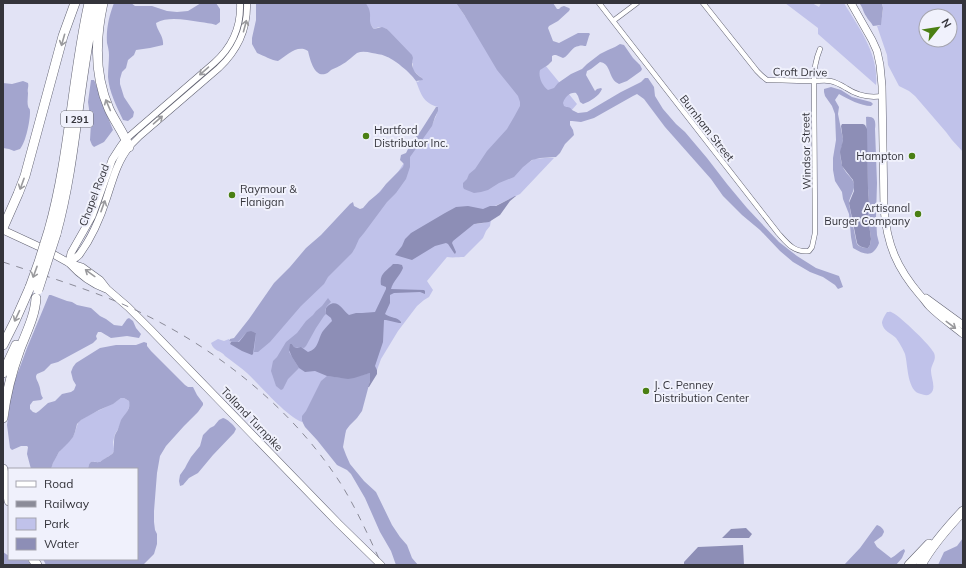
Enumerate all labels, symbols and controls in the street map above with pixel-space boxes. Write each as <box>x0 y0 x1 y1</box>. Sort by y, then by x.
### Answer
north arrow <box>918 8 958 48</box>
text: N <box>939 16 955 30</box>
one-way arrow <box>241 20 249 33</box>
one-way arrow <box>59 33 66 46</box>
street label: Croft Drive <box>773 65 827 79</box>
one-way arrow <box>199 67 209 76</box>
street label: Burnham Street <box>677 92 737 164</box>
one-way arrow <box>104 99 111 111</box>
road number: I 291 <box>61 111 93 127</box>
street label: Windsor Street <box>798 112 814 190</box>
one-way arrow <box>153 116 163 125</box>
place label: Hartford Distributor Inc. <box>374 123 448 150</box>
marker: Hartford Distributor Inc. <box>361 131 371 141</box>
place label: Hampton <box>856 149 904 163</box>
marker: Hampton <box>907 151 917 161</box>
street label: Chapel Road <box>76 162 112 228</box>
one-way arrow <box>17 177 25 189</box>
place label: Raymour & Flanigan <box>240 182 297 209</box>
marker: Raymour & Flanigan <box>227 190 237 200</box>
one-way arrow <box>100 201 108 213</box>
place label: Artisanal Burger Company <box>824 201 910 228</box>
marker: Artisanal Burger Company <box>913 209 923 219</box>
one-way arrow <box>31 265 39 277</box>
one-way arrow <box>85 269 96 277</box>
one-way arrow <box>13 310 20 322</box>
one-way arrow <box>946 321 957 329</box>
place label: J. C. Penney Distribution Center <box>654 378 749 405</box>
street label: Tolland Turnpike <box>218 384 286 454</box>
marker: J. C. Penney Distribution Center <box>641 386 651 396</box>
legend <box>8 468 138 560</box>
text: Road <box>44 476 73 491</box>
text: Railway <box>44 496 90 511</box>
text: Park <box>44 516 70 531</box>
text: Water <box>44 536 80 551</box>

